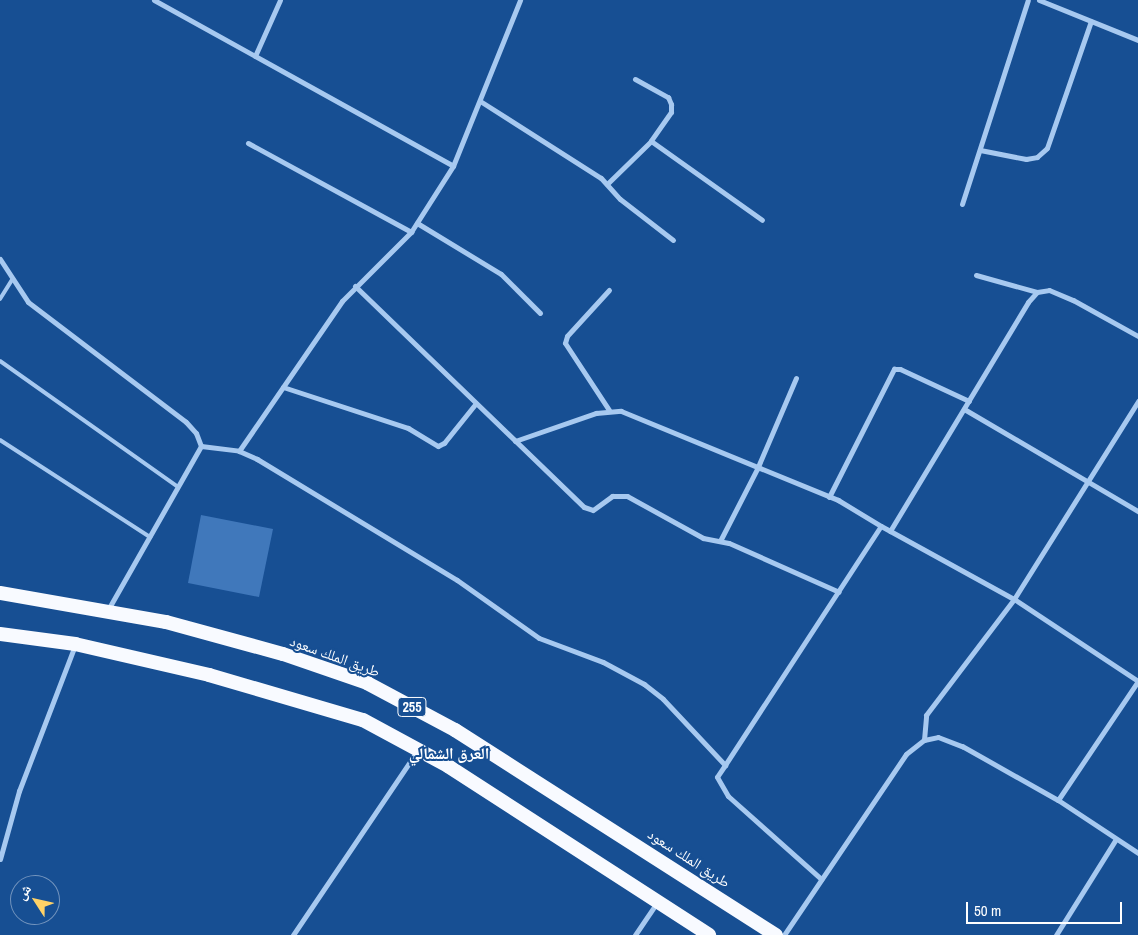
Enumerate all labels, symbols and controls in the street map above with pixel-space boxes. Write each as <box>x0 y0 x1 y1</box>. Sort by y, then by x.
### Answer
street label: طريق الملك سعود <box>288 631 382 681</box>
road number: 255 <box>397 696 427 719</box>
district label: العرق الشمالي <box>409 743 489 763</box>
street label: طريق الملك سعود <box>644 825 734 891</box>
north arrow <box>10 875 60 925</box>
text: ش <box>12 881 35 903</box>
scale bar <box>968 892 1124 924</box>
text: 50 m <box>974 900 1001 921</box>

